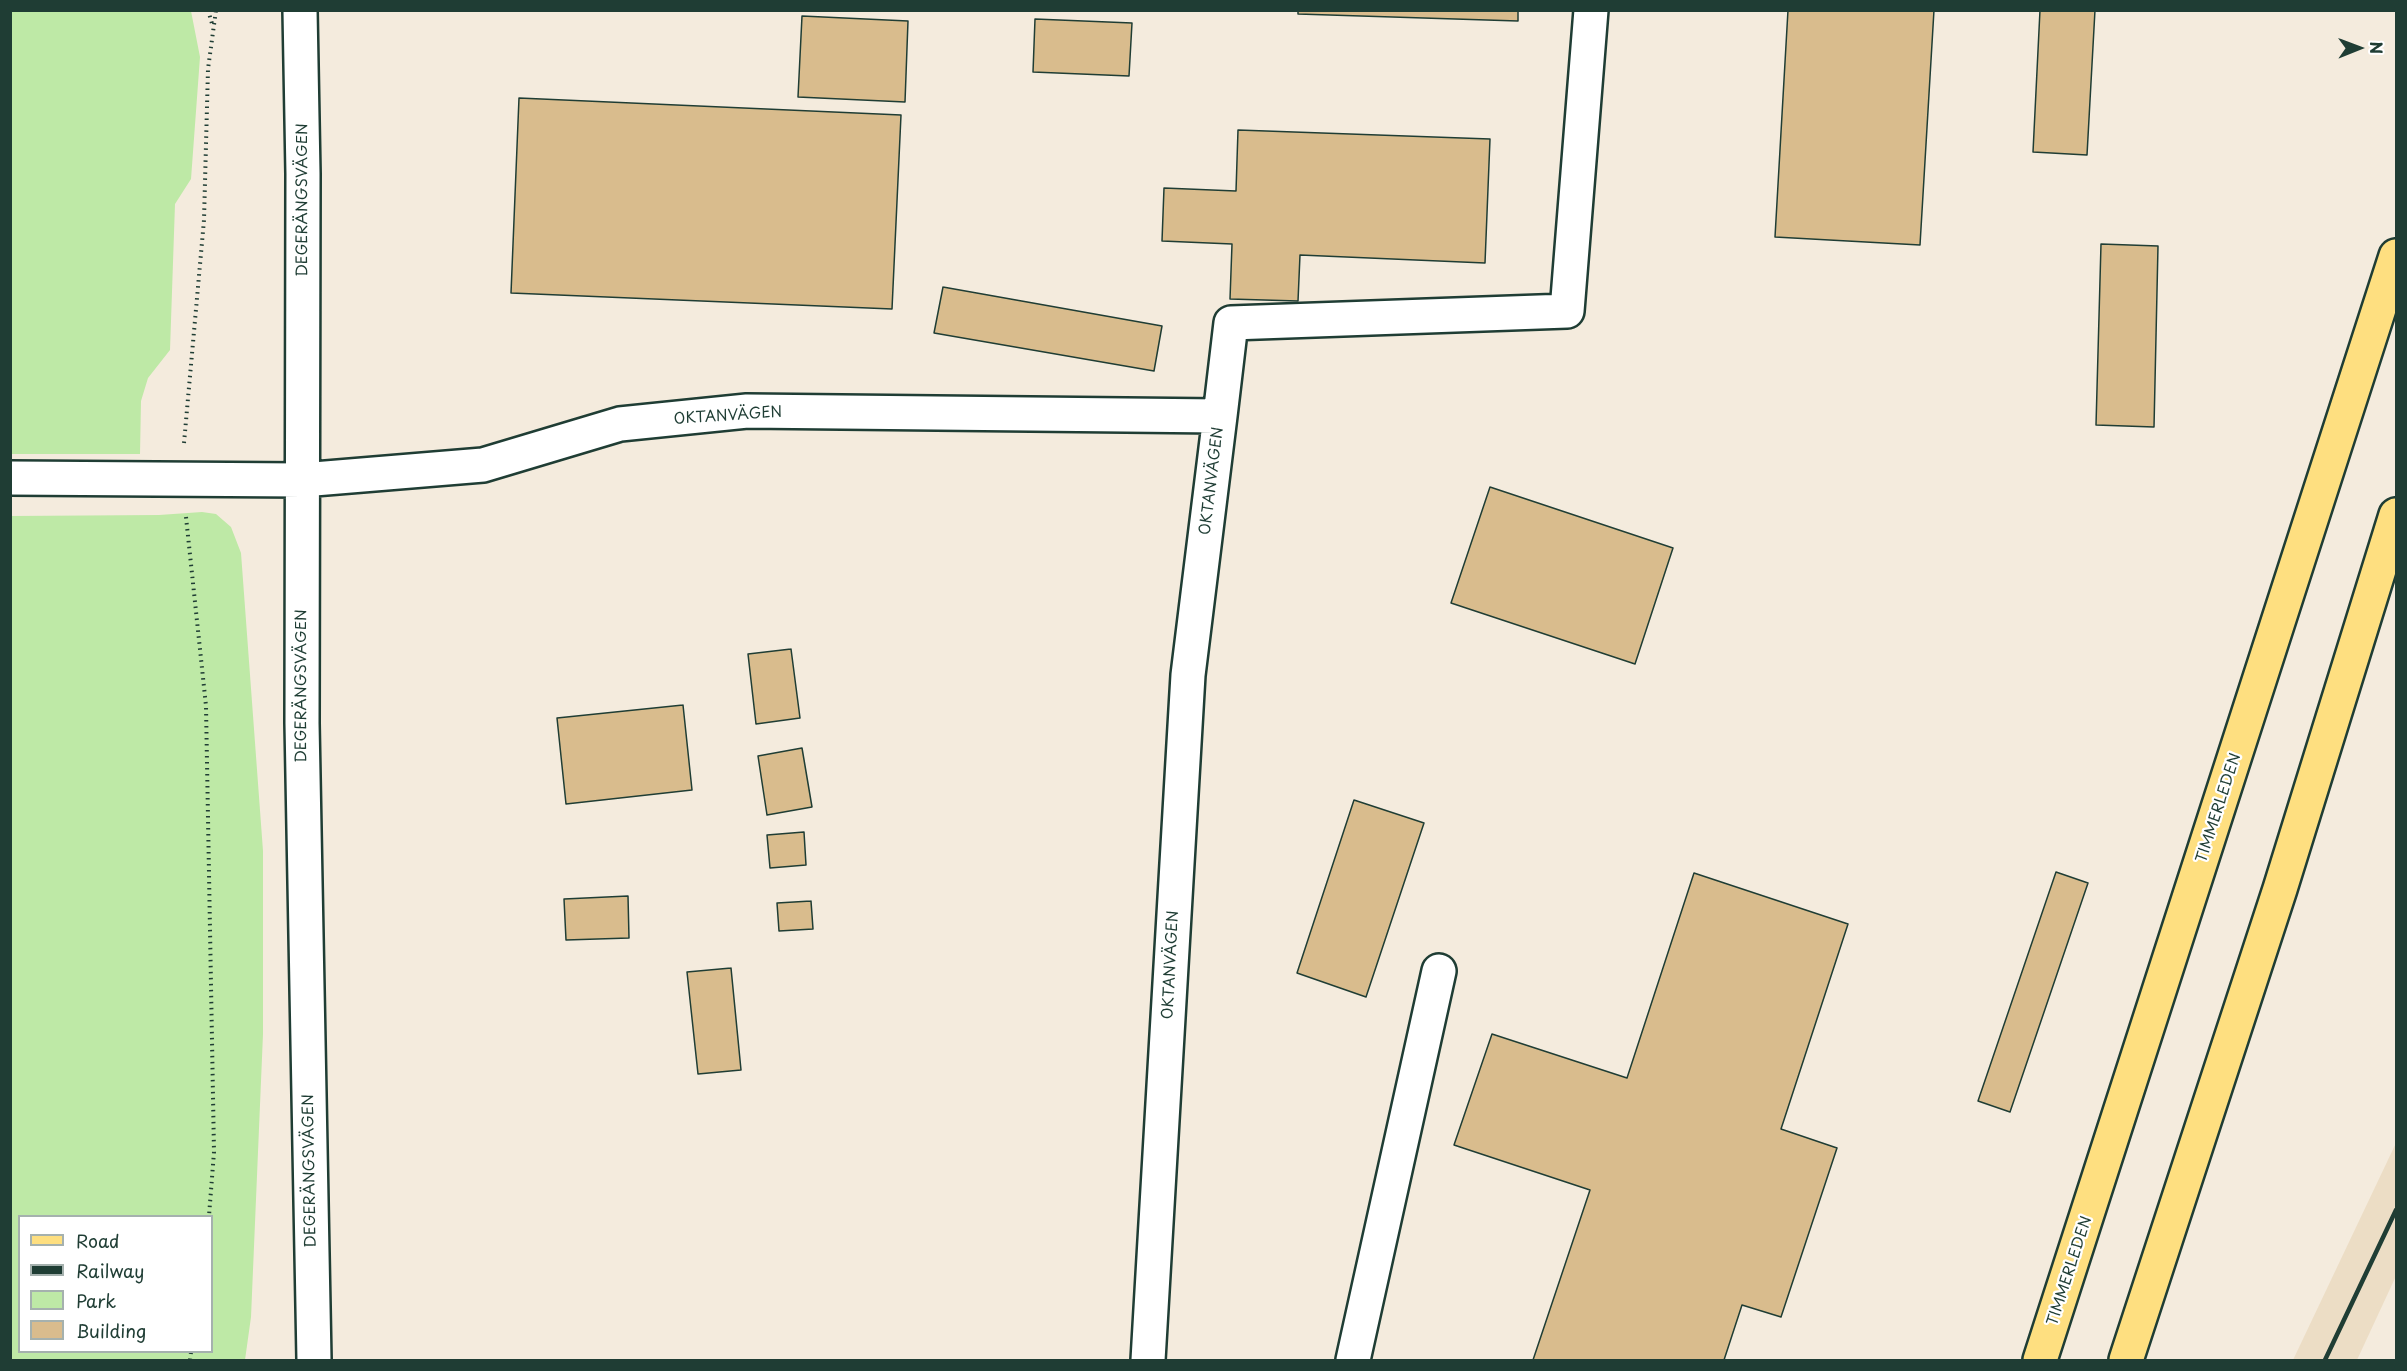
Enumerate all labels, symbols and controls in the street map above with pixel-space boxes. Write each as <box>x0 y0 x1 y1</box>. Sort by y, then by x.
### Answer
north arrow <box>2329 18 2389 78</box>
text: N <box>2365 41 2389 54</box>
street label: DEGERÄNGSVÄGEN <box>294 123 312 277</box>
street label: OKTANVÄGEN <box>673 403 783 429</box>
street label: OKTANVÄGEN <box>1196 426 1228 536</box>
street label: DEGERÄNGSVÄGEN <box>293 609 311 763</box>
street label: TIMMERLEDEN <box>2193 751 2245 865</box>
street label: OKTANVÄGEN <box>1159 910 1183 1020</box>
street label: DEGERÄNGSVÄGEN <box>300 1094 320 1248</box>
street label: TIMMERLEDEN <box>2044 1214 2096 1328</box>
legend <box>18 1215 213 1353</box>
text: Road <box>76 1227 120 1254</box>
text: Railway <box>76 1257 144 1284</box>
text: Park <box>76 1287 116 1314</box>
text: Building <box>76 1317 146 1344</box>

